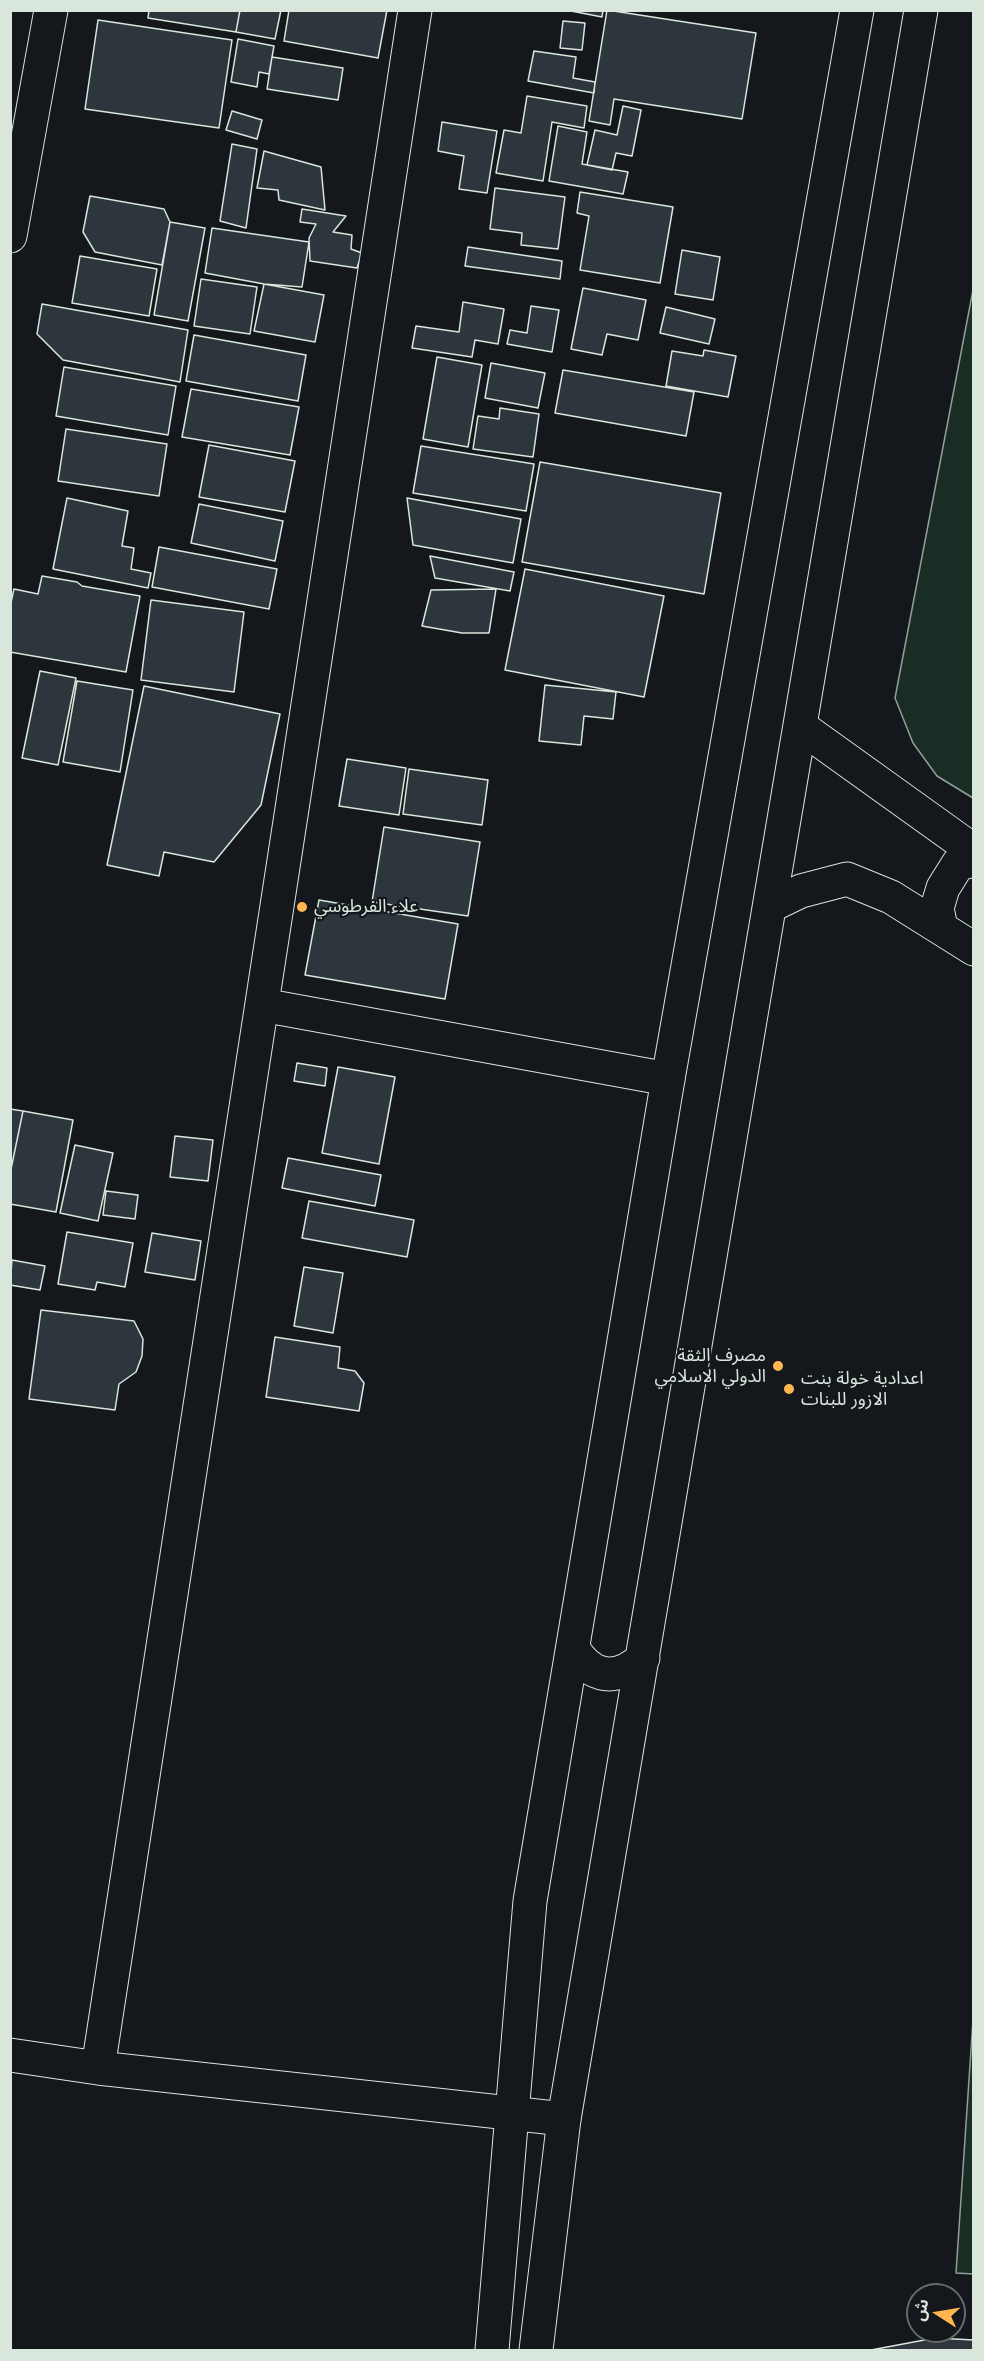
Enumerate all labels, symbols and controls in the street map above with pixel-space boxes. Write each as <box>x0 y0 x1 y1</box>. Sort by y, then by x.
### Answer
place label: علاء الفرطوسي <box>314 896 418 918</box>
marker: علاء الفرطوسي <box>295 900 309 914</box>
place label: مصرف الثقة الدولي الاسلامي <box>654 1345 766 1388</box>
marker: مصرف الثقة الدولي الاسلامي <box>771 1359 785 1373</box>
place label: اعدادية خولة بنت الازور للبنات <box>801 1368 923 1410</box>
marker: اعدادية خولة بنت الازور للبنات <box>782 1382 796 1396</box>
north arrow <box>906 2283 966 2343</box>
text: ش <box>907 2297 933 2323</box>

